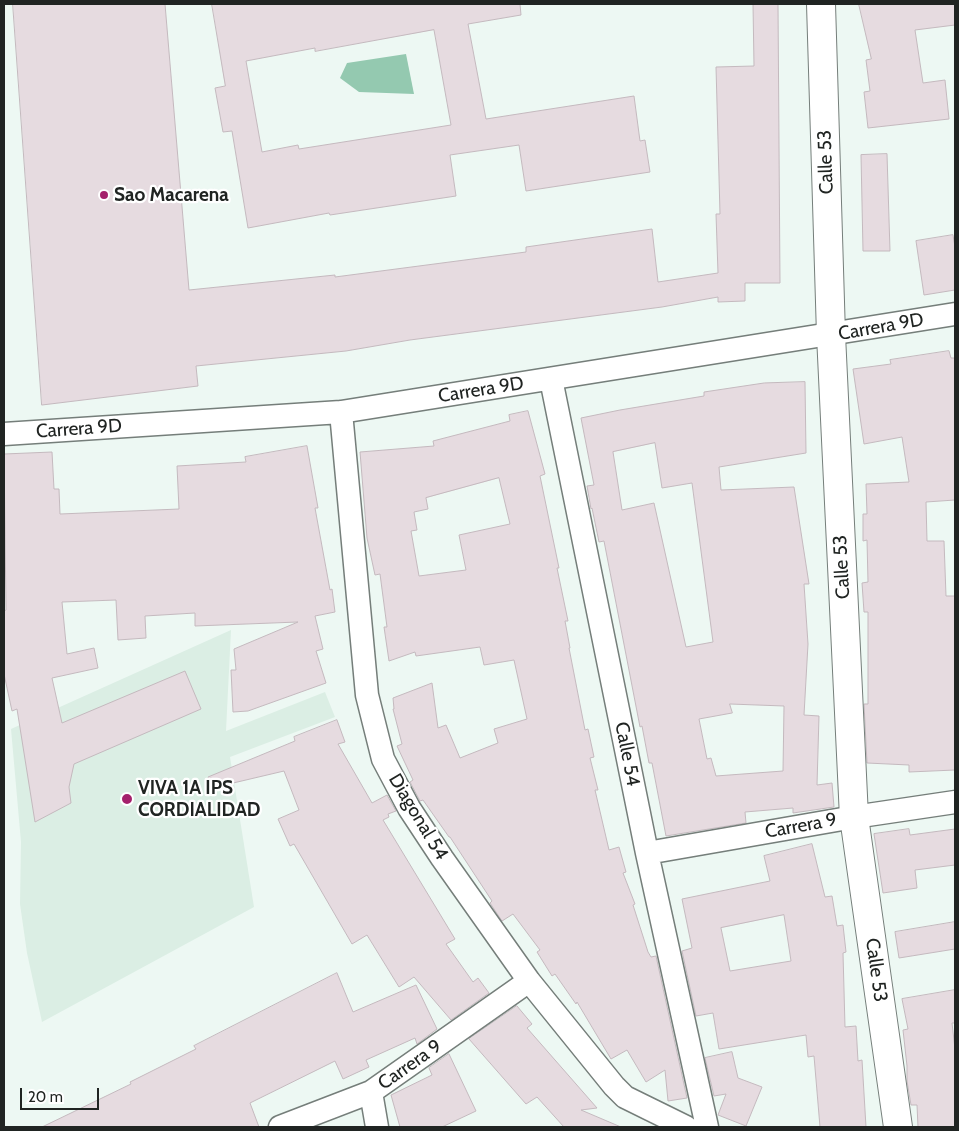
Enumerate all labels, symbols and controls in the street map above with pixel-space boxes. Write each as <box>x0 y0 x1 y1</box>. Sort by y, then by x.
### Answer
street label: Calle 53 <box>813 129 839 195</box>
place label: Sao Macarena <box>114 184 229 206</box>
marker: Sao Macarena <box>98 189 110 201</box>
street label: Carrera 9D <box>837 308 925 346</box>
street label: Carrera 9D <box>437 372 525 408</box>
street label: Carrera 9D <box>35 415 123 443</box>
street label: Calle 53 <box>829 534 855 600</box>
street label: Calle 54 <box>610 720 644 788</box>
street label: Diagonal 54 <box>383 770 453 864</box>
place label: VIVA 1A IPS CORDIALIDAD <box>138 777 261 821</box>
marker: VIVA 1A IPS CORDIALIDAD <box>120 792 134 806</box>
street label: Carrera 9 <box>763 808 839 844</box>
street label: Calle 53 <box>860 937 892 1003</box>
street label: Carrera 9 <box>374 1035 446 1095</box>
scale bar <box>22 1078 101 1110</box>
text: 20 m <box>28 1088 63 1106</box>

